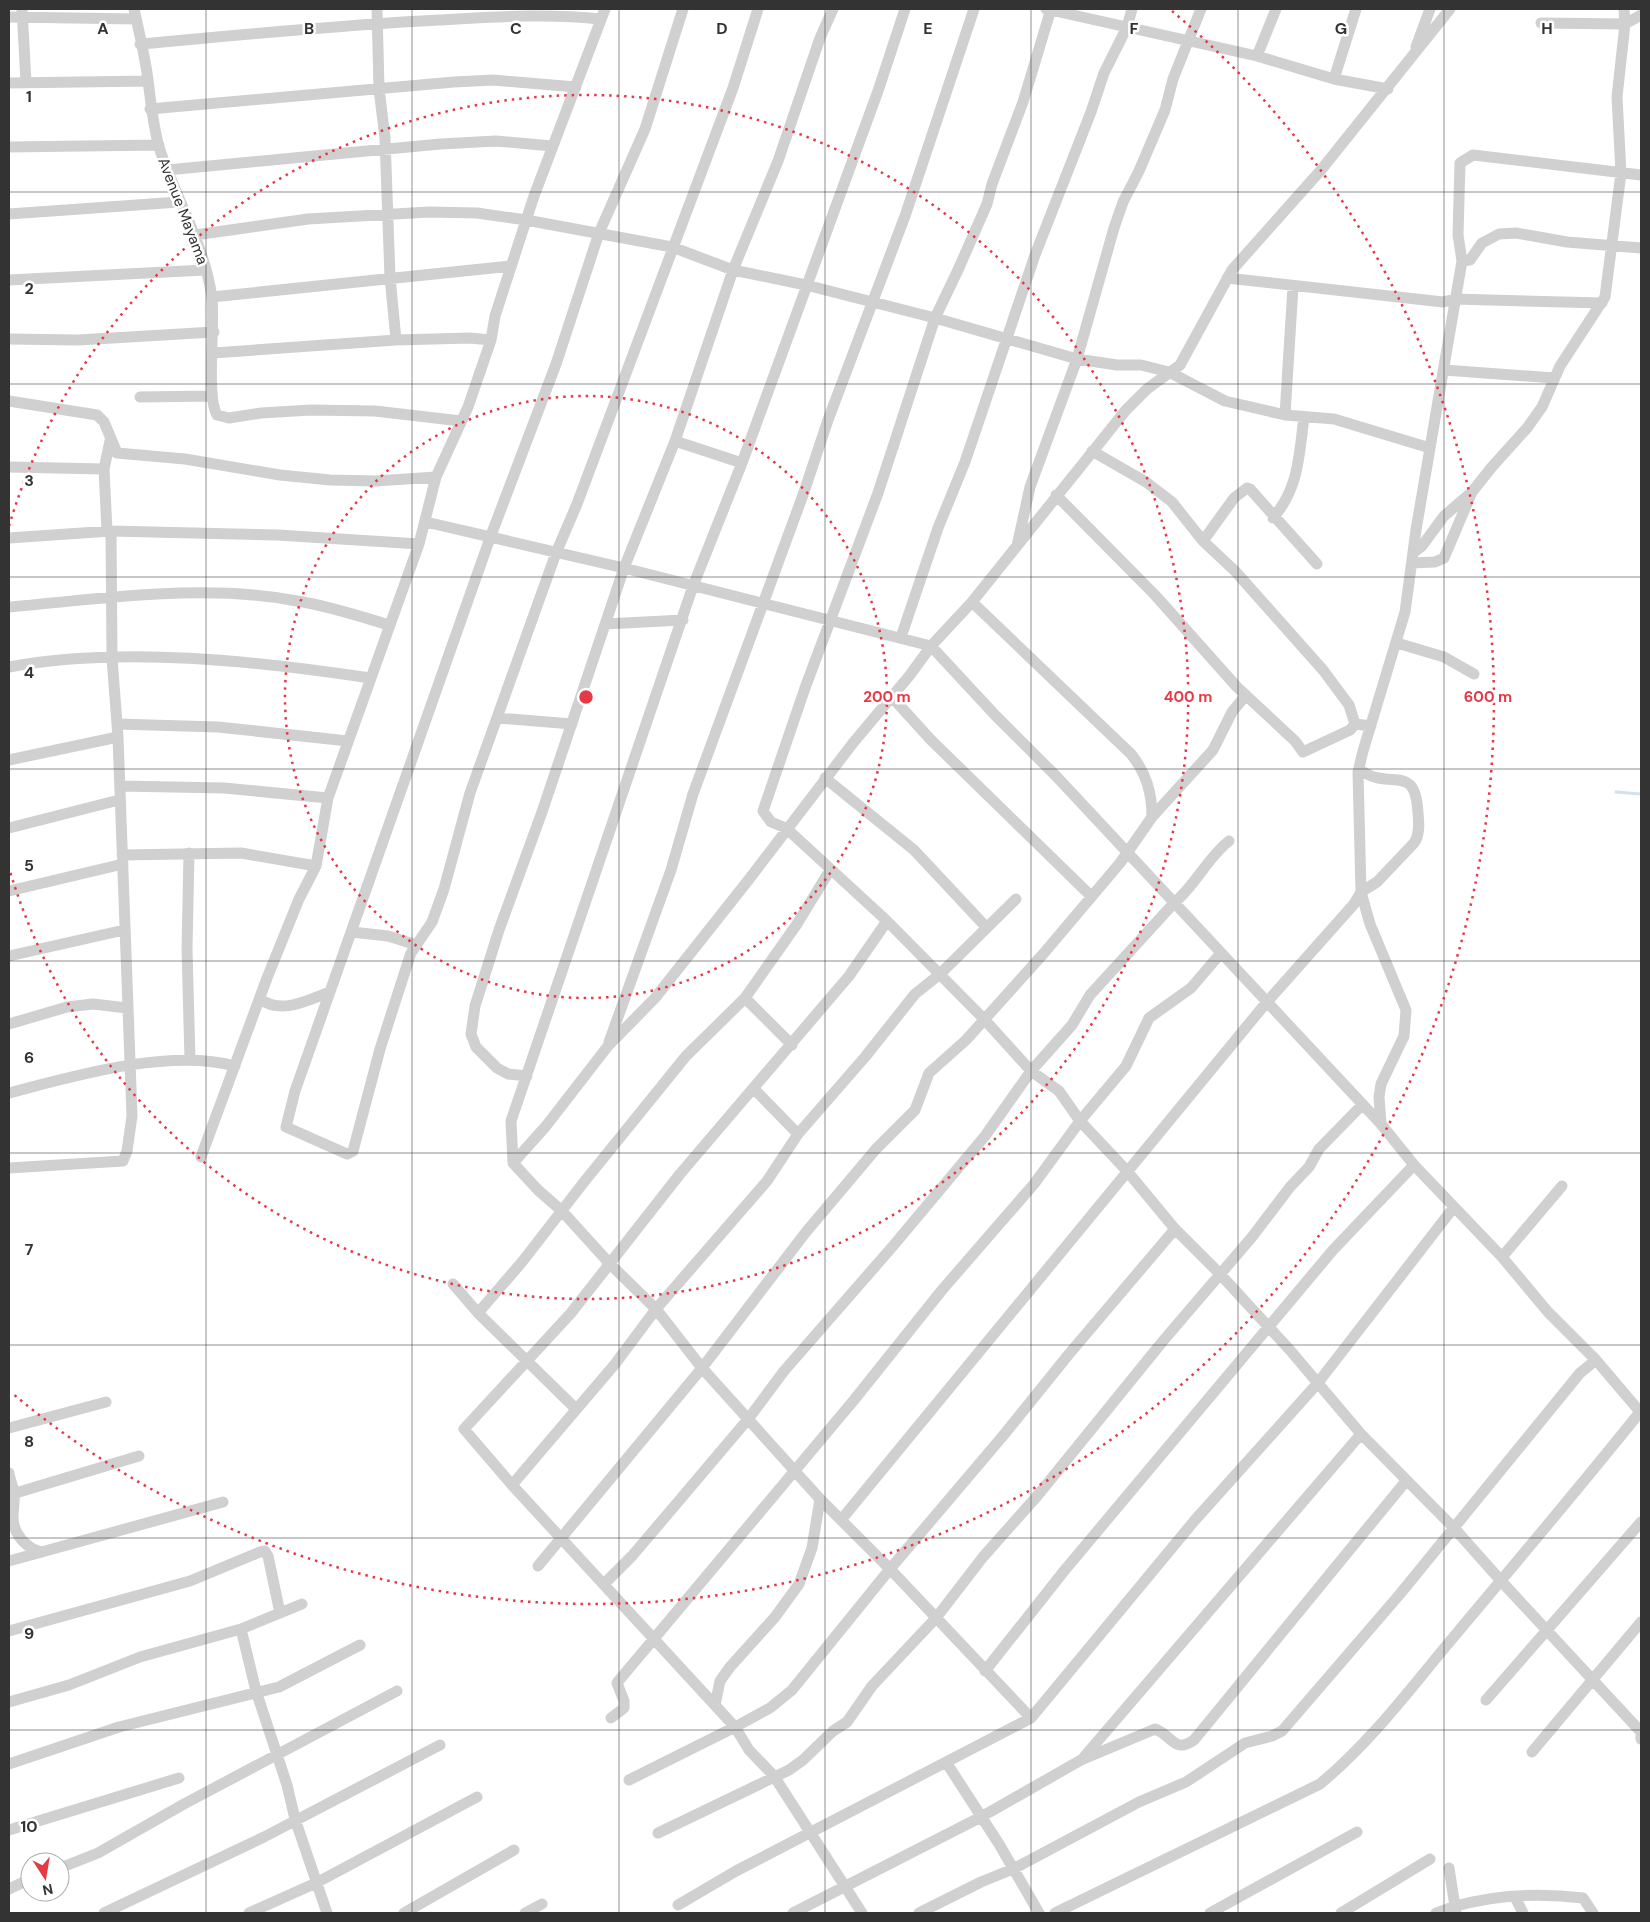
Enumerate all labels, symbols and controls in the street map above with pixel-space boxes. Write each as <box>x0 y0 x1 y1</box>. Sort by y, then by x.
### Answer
text: A <box>97 18 109 39</box>
text: B <box>304 18 314 39</box>
text: C <box>510 18 522 39</box>
text: D <box>716 18 728 39</box>
text: E <box>923 18 933 39</box>
text: F <box>1130 18 1139 39</box>
text: G <box>1335 18 1347 39</box>
text: H <box>1541 18 1553 39</box>
text: 1 <box>26 86 32 107</box>
street label: Avenue Mayama <box>153 155 213 267</box>
text: 2 <box>24 278 34 299</box>
text: 3 <box>24 470 34 491</box>
text: 4 <box>24 662 34 683</box>
text: 200 m <box>863 687 911 707</box>
text: 400 m <box>1164 687 1212 707</box>
text: 600 m <box>1464 687 1512 707</box>
centre of rings <box>577 688 595 706</box>
text: 5 <box>24 855 34 876</box>
text: 6 <box>24 1047 34 1068</box>
text: 7 <box>25 1239 34 1260</box>
text: 8 <box>24 1431 34 1452</box>
text: 9 <box>24 1623 34 1644</box>
text: 10 <box>20 1816 38 1837</box>
north arrow <box>20 1852 70 1902</box>
text: N <box>41 1880 55 1900</box>

